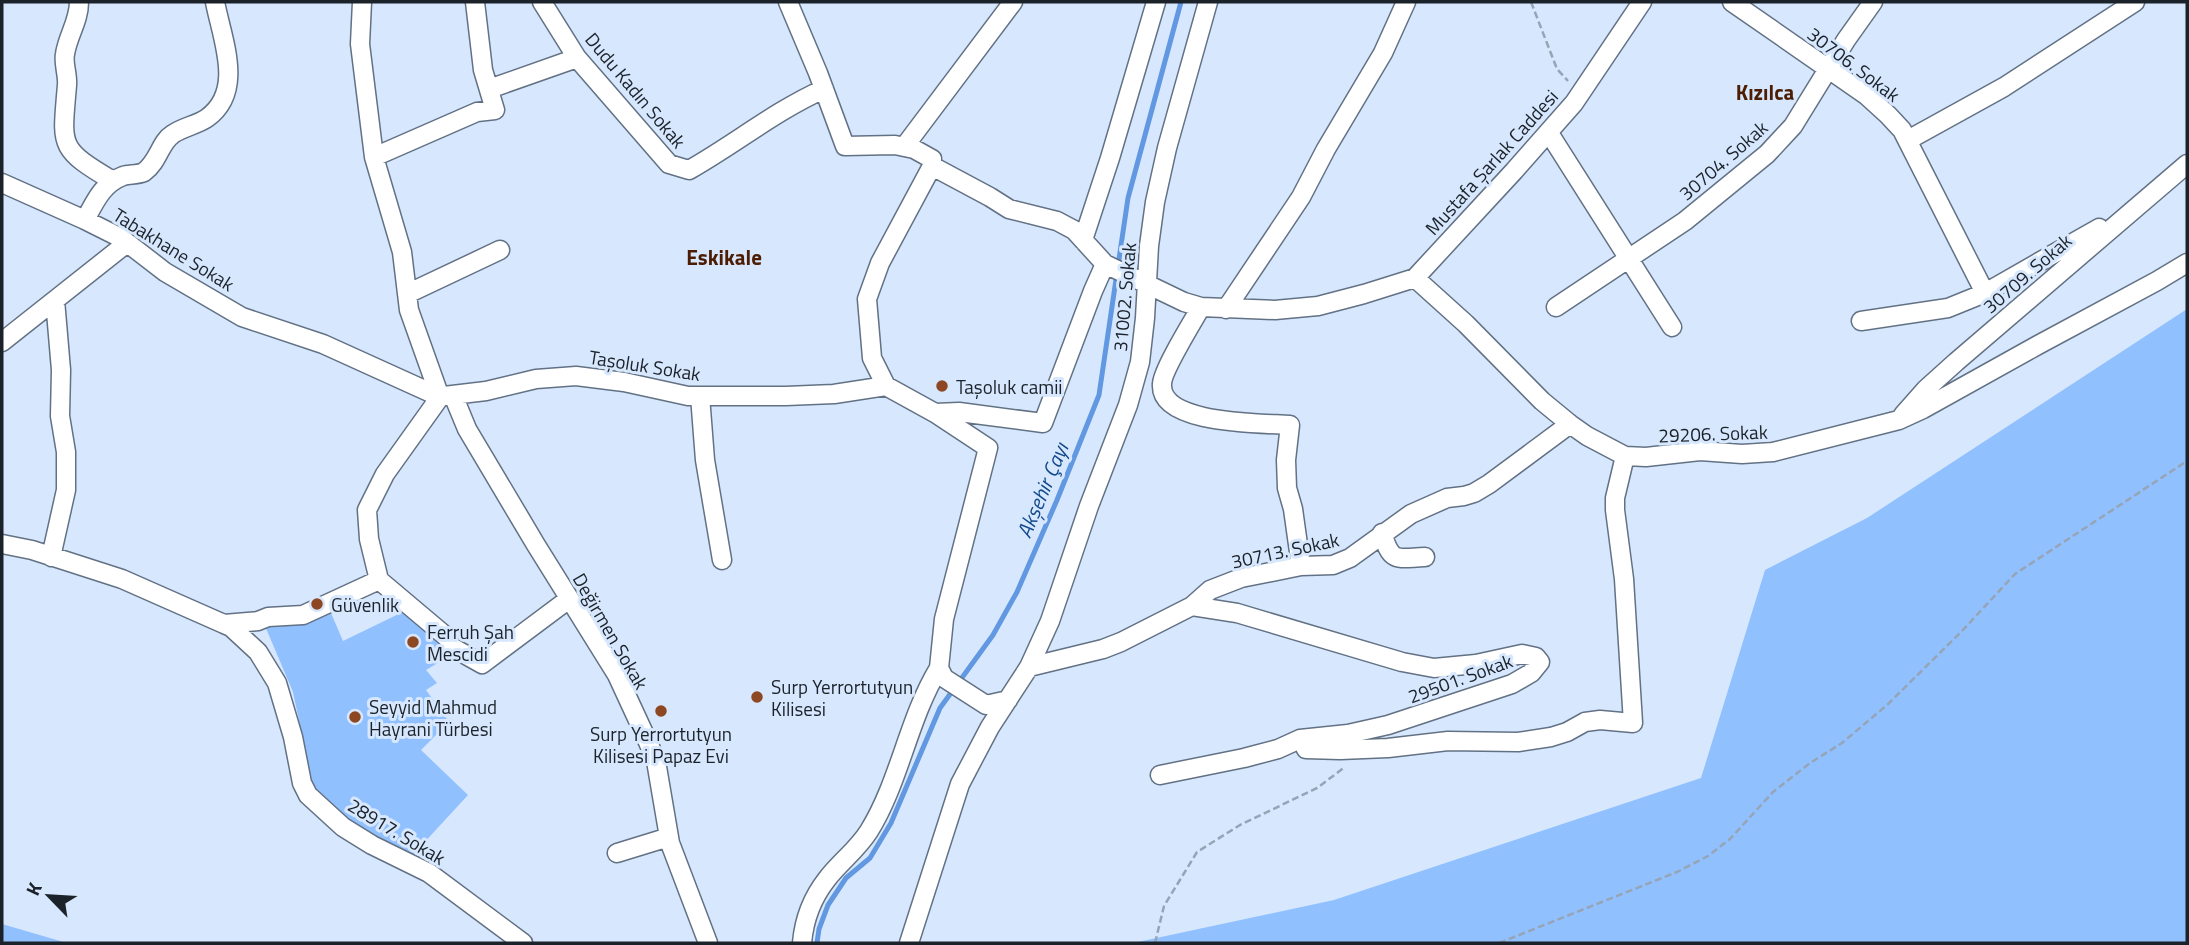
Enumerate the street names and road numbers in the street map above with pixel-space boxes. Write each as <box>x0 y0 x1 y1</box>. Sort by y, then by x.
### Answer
street label: 30706. Sokak <box>1802 19 1906 109</box>
street label: Dudu Kadın Sokak <box>579 26 693 154</box>
street label: Mustafa Şarlak Caddesi <box>1418 83 1564 241</box>
street label: 30704. Sokak <box>1672 113 1774 207</box>
street label: Tabakhane Sokak <box>108 200 240 298</box>
street label: 30709. Sokak <box>1976 226 2078 320</box>
street label: 31002. Sokak <box>1105 241 1143 353</box>
street label: Taşoluk Sokak <box>587 342 703 388</box>
street label: 29206. Sokak <box>1658 417 1768 449</box>
street label: 30713. Sokak <box>1228 524 1342 576</box>
street label: Değirmen Sokak <box>566 567 656 695</box>
street label: 29501. Sokak <box>1404 646 1516 710</box>
street label: 28917. Sokak <box>343 790 451 872</box>

